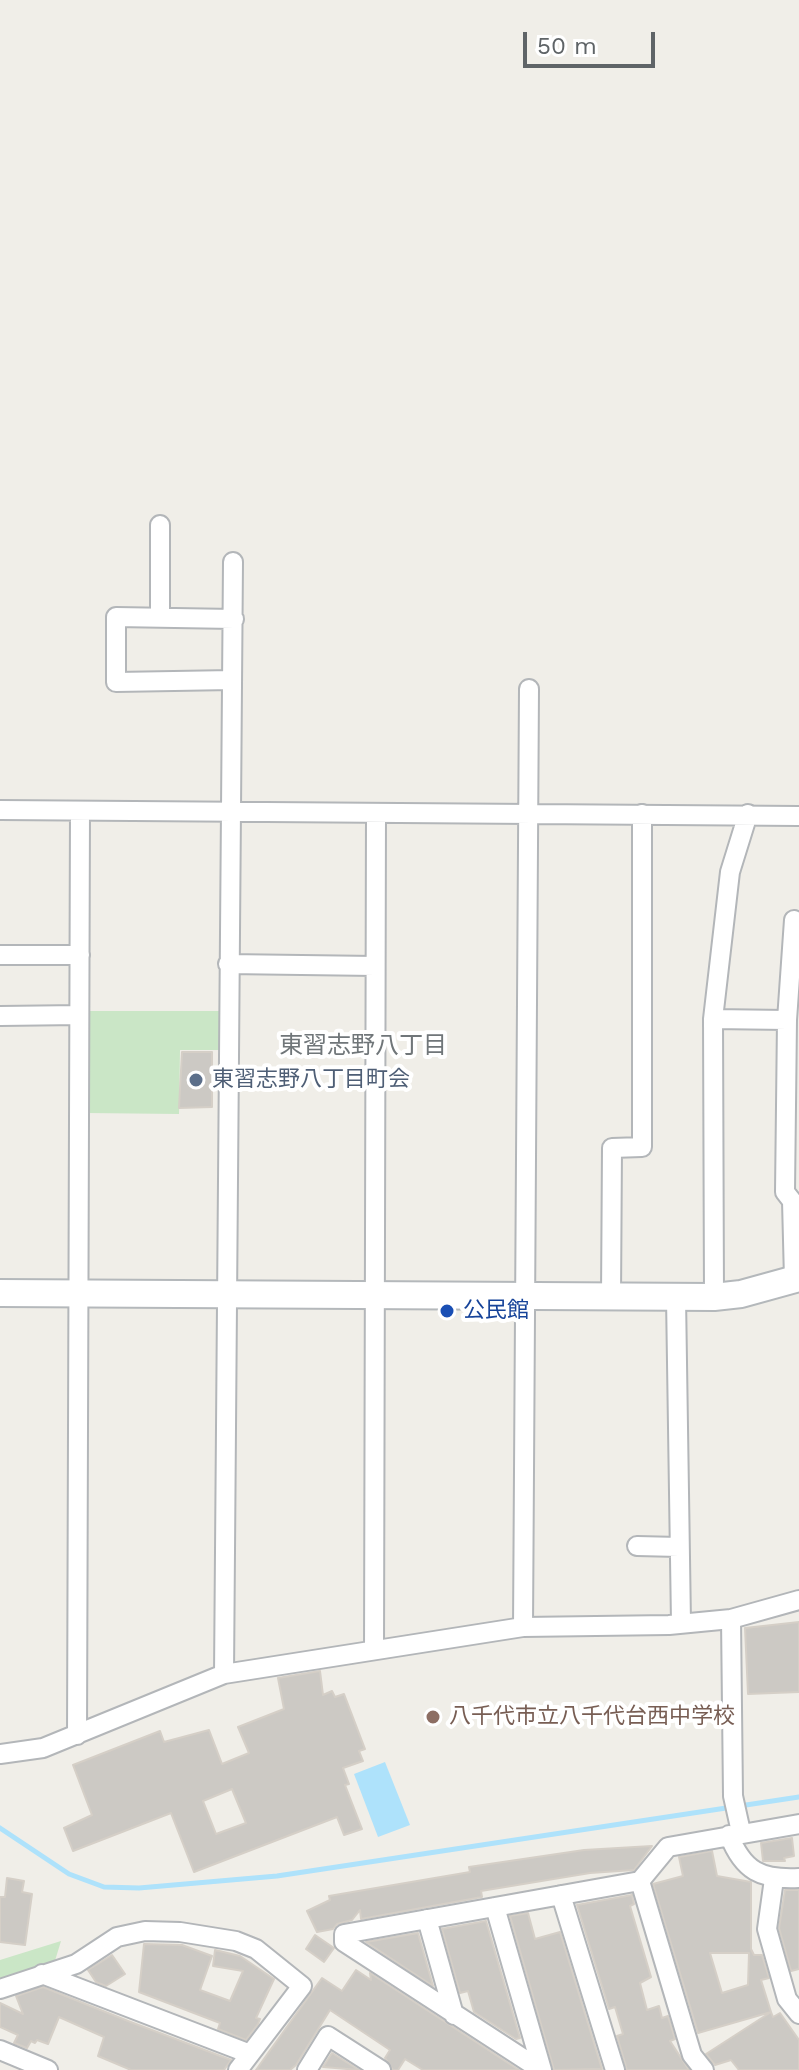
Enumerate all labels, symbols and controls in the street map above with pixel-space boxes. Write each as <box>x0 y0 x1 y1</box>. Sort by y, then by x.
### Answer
scale bar <box>527 16 659 66</box>
text: 50 m <box>537 32 597 60</box>
district label: 東習志野八丁目 <box>279 1032 447 1060</box>
place label: 東習志野八丁目町会 <box>212 1067 410 1093</box>
marker: 東習志野八丁目町会 <box>187 1071 205 1089</box>
place label: 公民館 <box>463 1298 529 1324</box>
marker: 公民館 <box>438 1302 456 1320</box>
place label: 八千代市立八千代台西中学校 <box>449 1704 735 1730</box>
marker: 八千代市立八千代台西中学校 <box>424 1708 442 1726</box>

